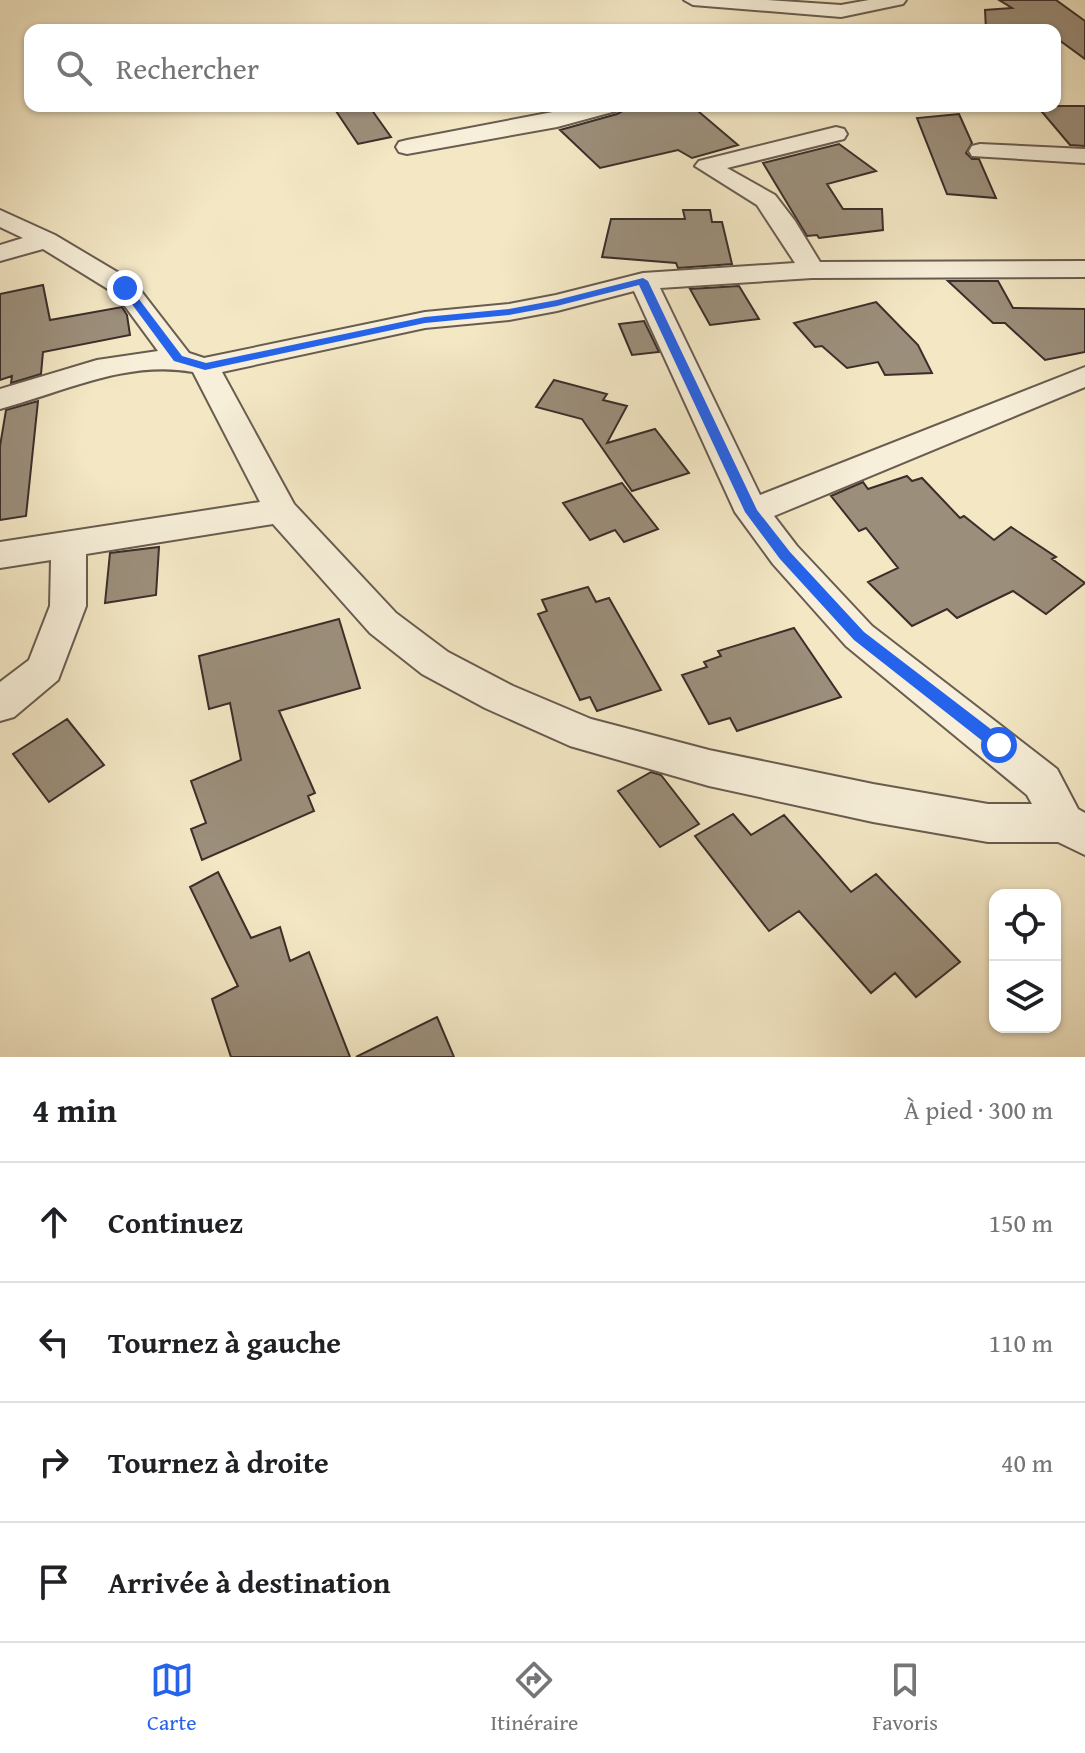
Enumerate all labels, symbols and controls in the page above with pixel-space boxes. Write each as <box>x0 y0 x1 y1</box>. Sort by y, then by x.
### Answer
search box <box>24 24 1061 112</box>
icon: search <box>52 46 96 90</box>
text: Rechercher <box>116 46 259 90</box>
route end <box>107 270 143 306</box>
route start <box>981 727 1017 763</box>
map controls <box>989 889 1061 1033</box>
button: locate <box>989 889 1061 961</box>
button: layers <box>989 961 1061 1033</box>
text: 4 min <box>32 1085 117 1134</box>
text: À pied · 300 m <box>904 1090 1053 1129</box>
icon: ahead <box>32 1200 76 1244</box>
text: Continuez <box>108 1200 243 1244</box>
text: 150 m <box>988 1203 1053 1242</box>
icon: left <box>32 1320 76 1364</box>
text: Tournez à gauche <box>108 1320 341 1364</box>
text: 110 m <box>988 1323 1053 1362</box>
icon: right <box>32 1440 76 1484</box>
text: Tournez à droite <box>108 1440 329 1484</box>
text: 40 m <box>1001 1443 1053 1482</box>
icon: arrive <box>32 1560 76 1604</box>
text: Arrivée à destination <box>108 1560 390 1604</box>
tab: Carte <box>147 1658 197 1738</box>
tab: Itinéraire <box>490 1658 578 1738</box>
tab: Favoris <box>872 1658 938 1738</box>

